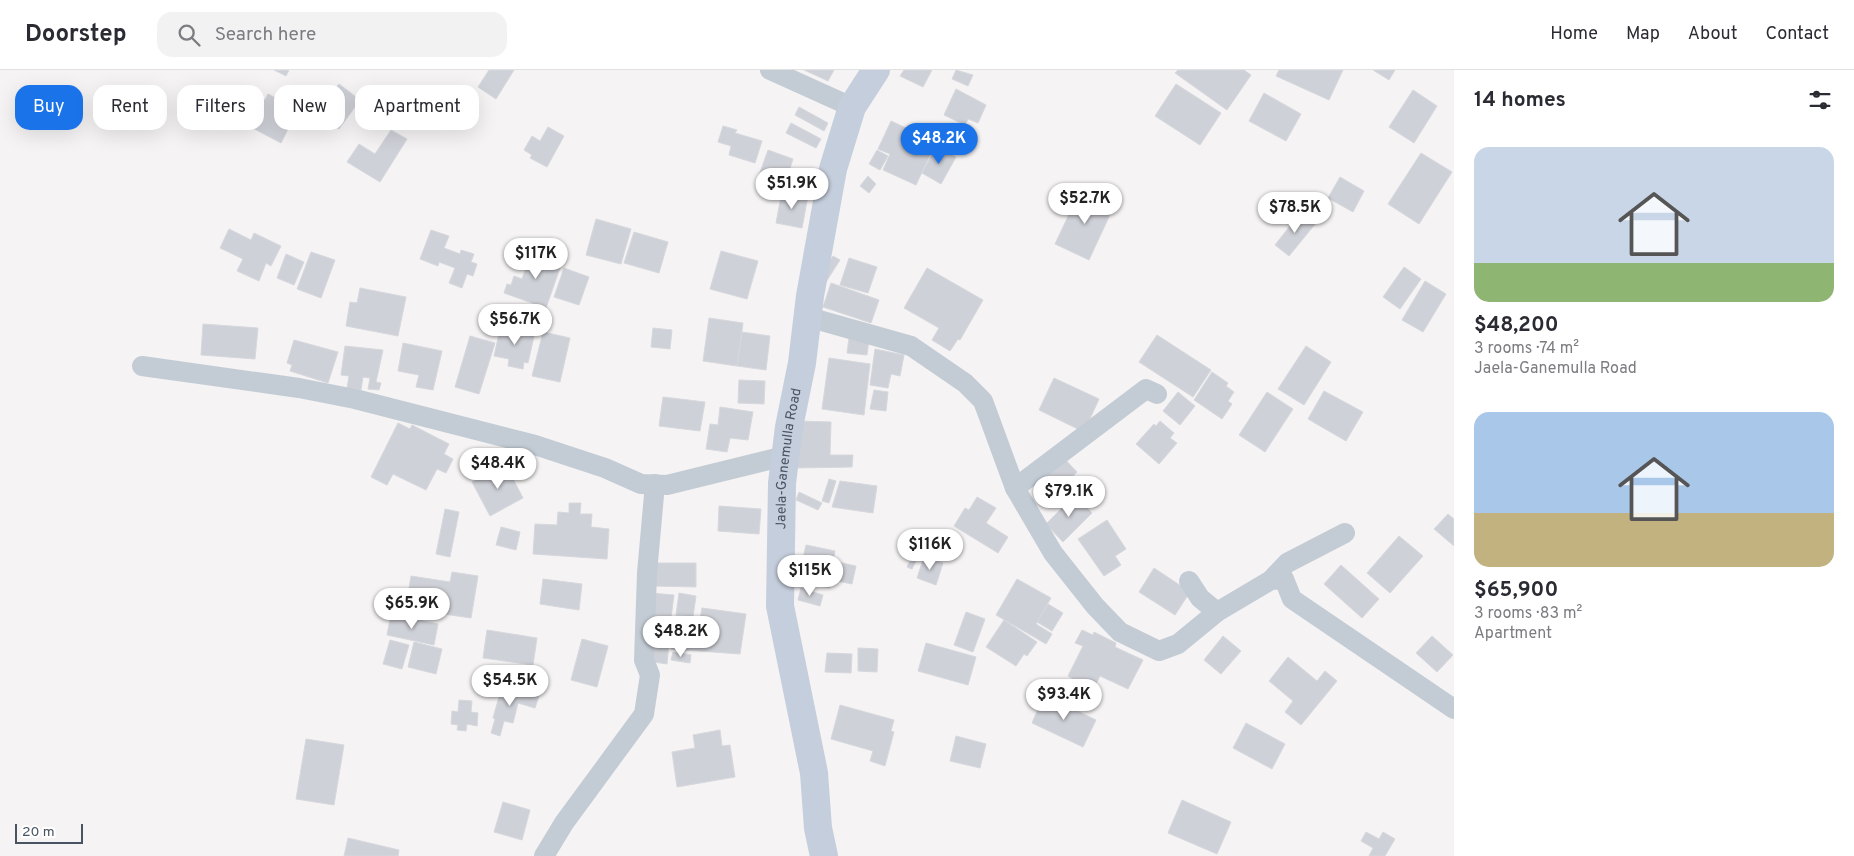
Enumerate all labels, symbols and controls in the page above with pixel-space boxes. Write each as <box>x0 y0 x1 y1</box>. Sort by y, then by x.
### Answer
search box <box>157 12 507 57</box>
text: Doorstep <box>25 20 127 50</box>
icon: search <box>175 21 203 49</box>
text: Search here <box>215 23 316 47</box>
text: Home <box>1550 23 1598 46</box>
text: Map <box>1626 23 1660 46</box>
text: About <box>1688 23 1737 46</box>
text: Contact <box>1765 23 1829 46</box>
chip: Buy <box>15 85 83 130</box>
chip: Rent <box>93 85 167 130</box>
chip: Filters <box>177 85 264 130</box>
chip: New <box>274 85 345 130</box>
chip: Apartment <box>355 85 479 130</box>
icon: filters <box>1806 86 1834 114</box>
text: 14 homes <box>1474 87 1566 114</box>
pin: $48.2K <box>898 122 980 165</box>
text: $48.2K <box>912 129 966 149</box>
pin: $51.9K <box>751 168 833 210</box>
text: $51.9K <box>767 174 817 194</box>
icon: home <box>1609 179 1699 269</box>
pin: $52.7K <box>1044 182 1126 225</box>
text: $52.7K <box>1059 189 1111 209</box>
pin: $78.5K <box>1254 191 1336 234</box>
text: $78.5K <box>1269 198 1321 218</box>
pin: $117K <box>501 238 571 280</box>
text: $117K <box>515 244 557 264</box>
pin: $56.7K <box>474 304 556 346</box>
text: $56.7K <box>489 310 541 330</box>
text: $48,200 <box>1474 312 1559 339</box>
text: 3 rooms · 74 m² <box>1474 339 1579 359</box>
text: Jaela-Ganemulla Road <box>1474 359 1637 379</box>
street label: Jaela-Ganemulla Road <box>773 386 805 530</box>
icon: home <box>1609 444 1699 534</box>
pin: $48.4K <box>457 448 539 490</box>
text: $48.4K <box>470 454 526 474</box>
pin: $79.1K <box>1028 476 1110 518</box>
text: $79.1K <box>1044 482 1094 502</box>
pin: $116K <box>895 528 965 571</box>
text: $116K <box>908 535 952 555</box>
pin: $115K <box>775 554 845 597</box>
text: $115K <box>788 561 832 581</box>
text: $65,900 <box>1474 577 1558 604</box>
pin: $65.9K <box>371 588 453 630</box>
text: $65.9K <box>385 594 439 614</box>
text: 3 rooms · 83 m² <box>1474 604 1582 624</box>
pin: $48.2K <box>640 616 722 658</box>
text: $48.2K <box>654 622 708 642</box>
text: Apartment <box>1474 624 1552 644</box>
pin: $54.5K <box>469 664 551 707</box>
text: $54.5K <box>483 671 538 691</box>
pin: $93.4K <box>1023 678 1105 721</box>
text: $93.4K <box>1037 685 1091 705</box>
scale bar <box>15 821 82 844</box>
text: 20 m <box>22 824 55 841</box>

